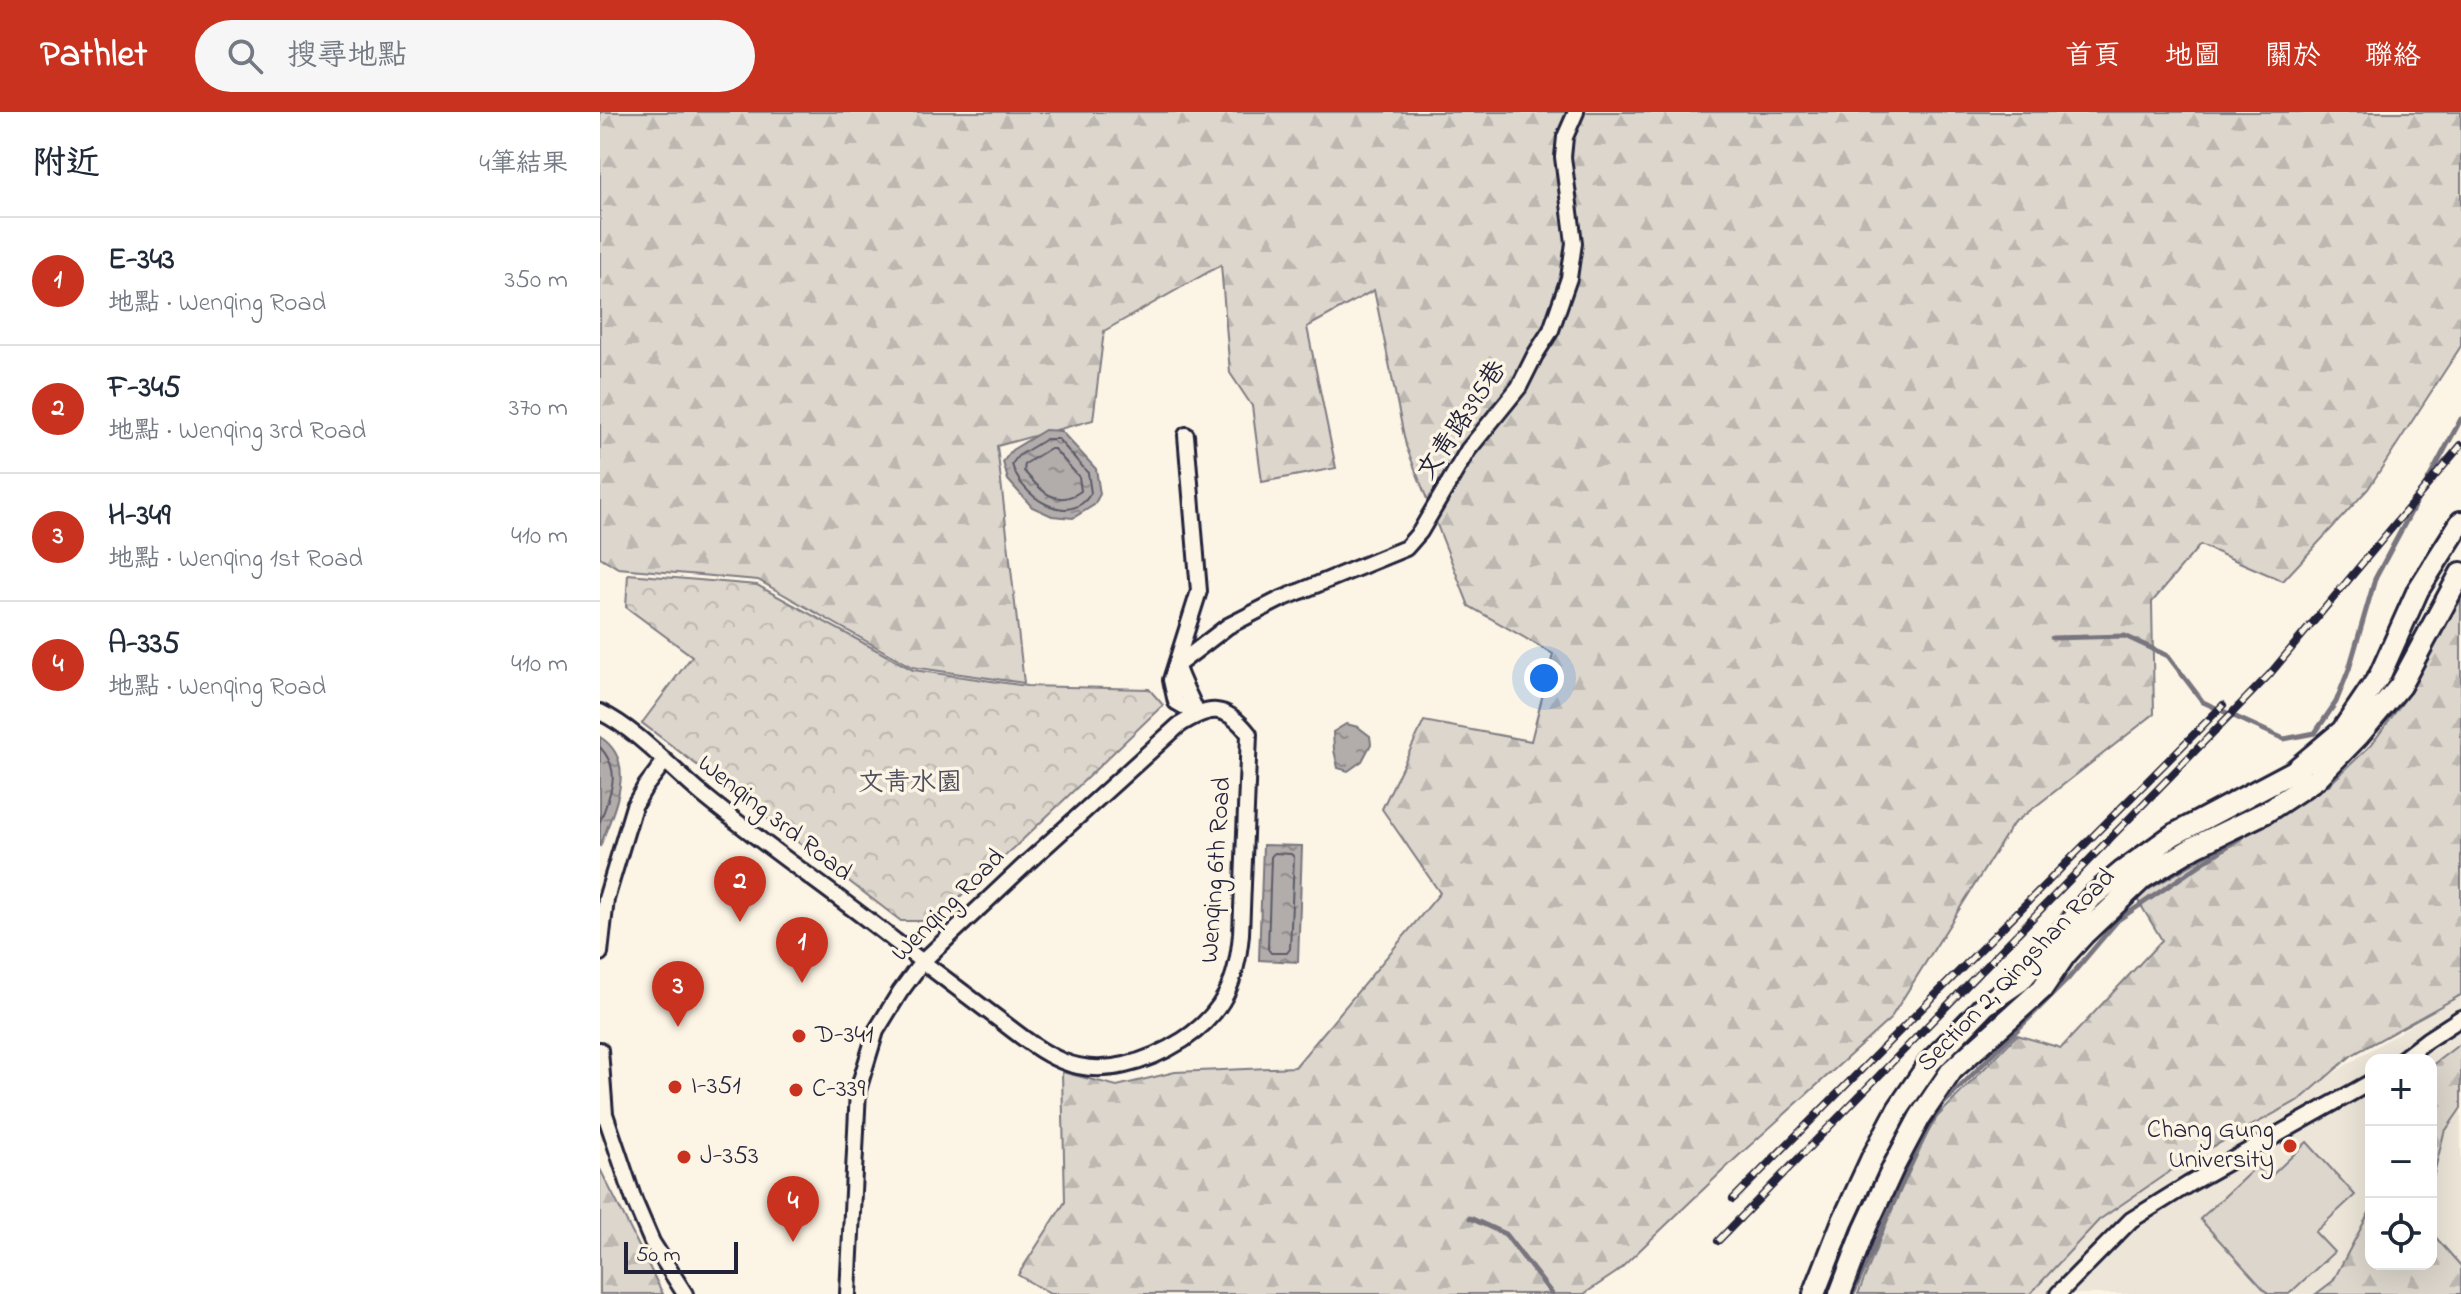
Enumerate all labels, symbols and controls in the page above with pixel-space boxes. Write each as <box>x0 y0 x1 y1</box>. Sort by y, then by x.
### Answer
search box <box>195 20 755 92</box>
text: Pathlet <box>40 28 147 84</box>
icon: search <box>223 34 267 78</box>
text: 搜尋地點 <box>287 35 407 79</box>
text: 首頁 <box>2065 37 2121 78</box>
text: 地圖 <box>2165 37 2221 78</box>
text: 關於 <box>2265 37 2321 78</box>
text: 聯絡 <box>2365 37 2421 78</box>
text: 附近 <box>32 140 100 190</box>
text: 4筆結果 <box>479 146 568 184</box>
text: E-343 <box>108 239 175 283</box>
text: 1 <box>54 262 62 300</box>
text: 350 m <box>504 262 568 300</box>
text: 地點 · Wenqing Road <box>108 285 326 323</box>
street label: 文青路395巷 <box>1409 353 1517 489</box>
text: F-345 <box>108 367 181 411</box>
text: 2 <box>52 390 64 428</box>
text: 370 m <box>509 390 568 428</box>
text: 地點 · Wenqing 3rd Road <box>108 413 366 451</box>
text: H-349 <box>108 495 170 539</box>
text: 3 <box>53 518 63 556</box>
text: 410 m <box>511 518 568 556</box>
text: 地點 · Wenqing 1st Road <box>108 541 363 579</box>
text: A-335 <box>108 623 180 667</box>
text: 4 <box>53 646 63 684</box>
text: 410 m <box>511 646 568 684</box>
your location <box>1524 658 1564 698</box>
text: 地點 · Wenqing Road <box>108 669 326 707</box>
street label: Wenqing 3rd Road <box>688 746 860 892</box>
park label: 文青水園 <box>858 765 962 803</box>
street label: Wenqing 6th Road <box>1192 775 1242 964</box>
street label: Wenqing Road <box>883 840 1015 972</box>
pin: 2 <box>714 856 766 922</box>
street label: Section 2, Qingshan Road <box>1909 860 2125 1082</box>
pin: 1 <box>776 917 828 983</box>
pin: 3 <box>652 961 704 1027</box>
place label: D-341 <box>814 1017 874 1055</box>
marker: D-341 <box>790 1027 808 1045</box>
map controls <box>2365 1054 2437 1270</box>
button: + <box>2365 1054 2437 1126</box>
place label: I-351 <box>691 1068 741 1106</box>
place label: C-339 <box>812 1071 866 1109</box>
marker: I-351 <box>666 1078 684 1096</box>
marker: C-339 <box>787 1081 805 1099</box>
place label: Chang Gung University <box>2147 1112 2274 1180</box>
button: − <box>2365 1126 2437 1198</box>
marker: Chang Gung University <box>2281 1137 2299 1155</box>
place label: J-353 <box>700 1138 759 1176</box>
marker: J-353 <box>675 1148 693 1166</box>
pin: 4 <box>767 1176 819 1242</box>
button: locate <box>2365 1198 2437 1270</box>
scale bar <box>624 1238 738 1274</box>
text: 50 m <box>636 1240 681 1272</box>

